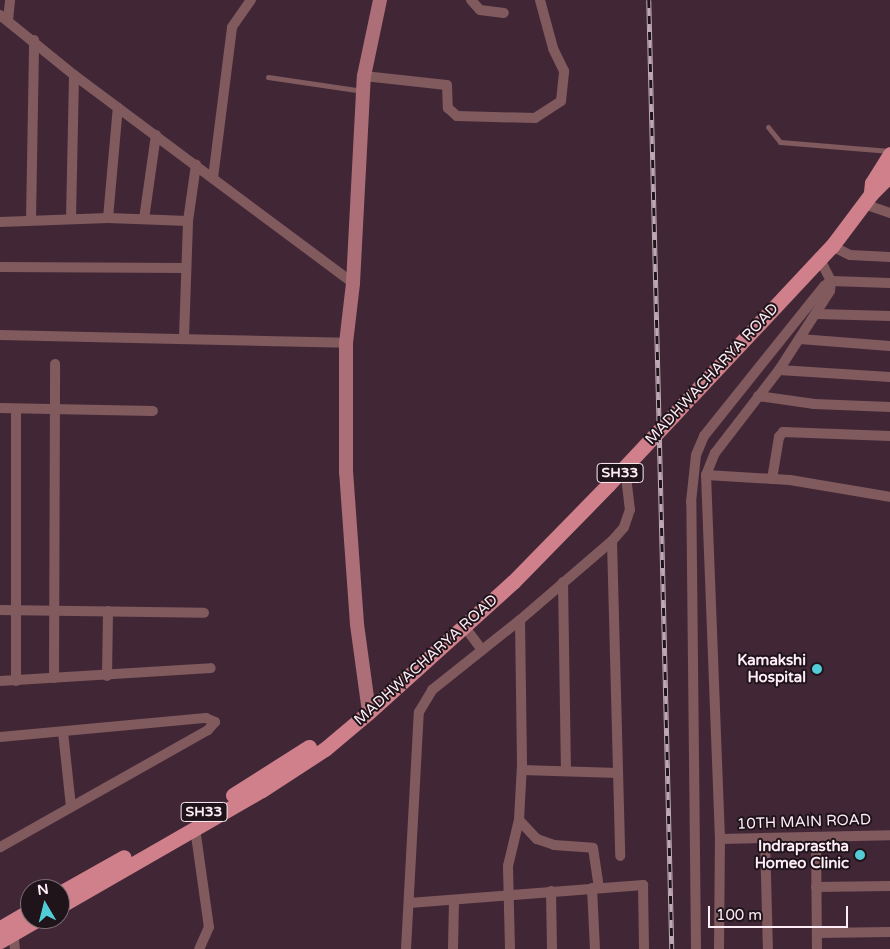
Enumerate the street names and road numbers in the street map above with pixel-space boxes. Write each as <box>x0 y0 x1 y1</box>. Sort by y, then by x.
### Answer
street label: MADHWACHARYA ROAD <box>642 300 782 448</box>
road number: SH33 <box>596 462 644 484</box>
street label: MADHWACHARYA ROAD <box>351 591 501 729</box>
road number: SH33 <box>180 800 228 824</box>
street label: 10TH MAIN ROAD <box>737 811 871 833</box>

